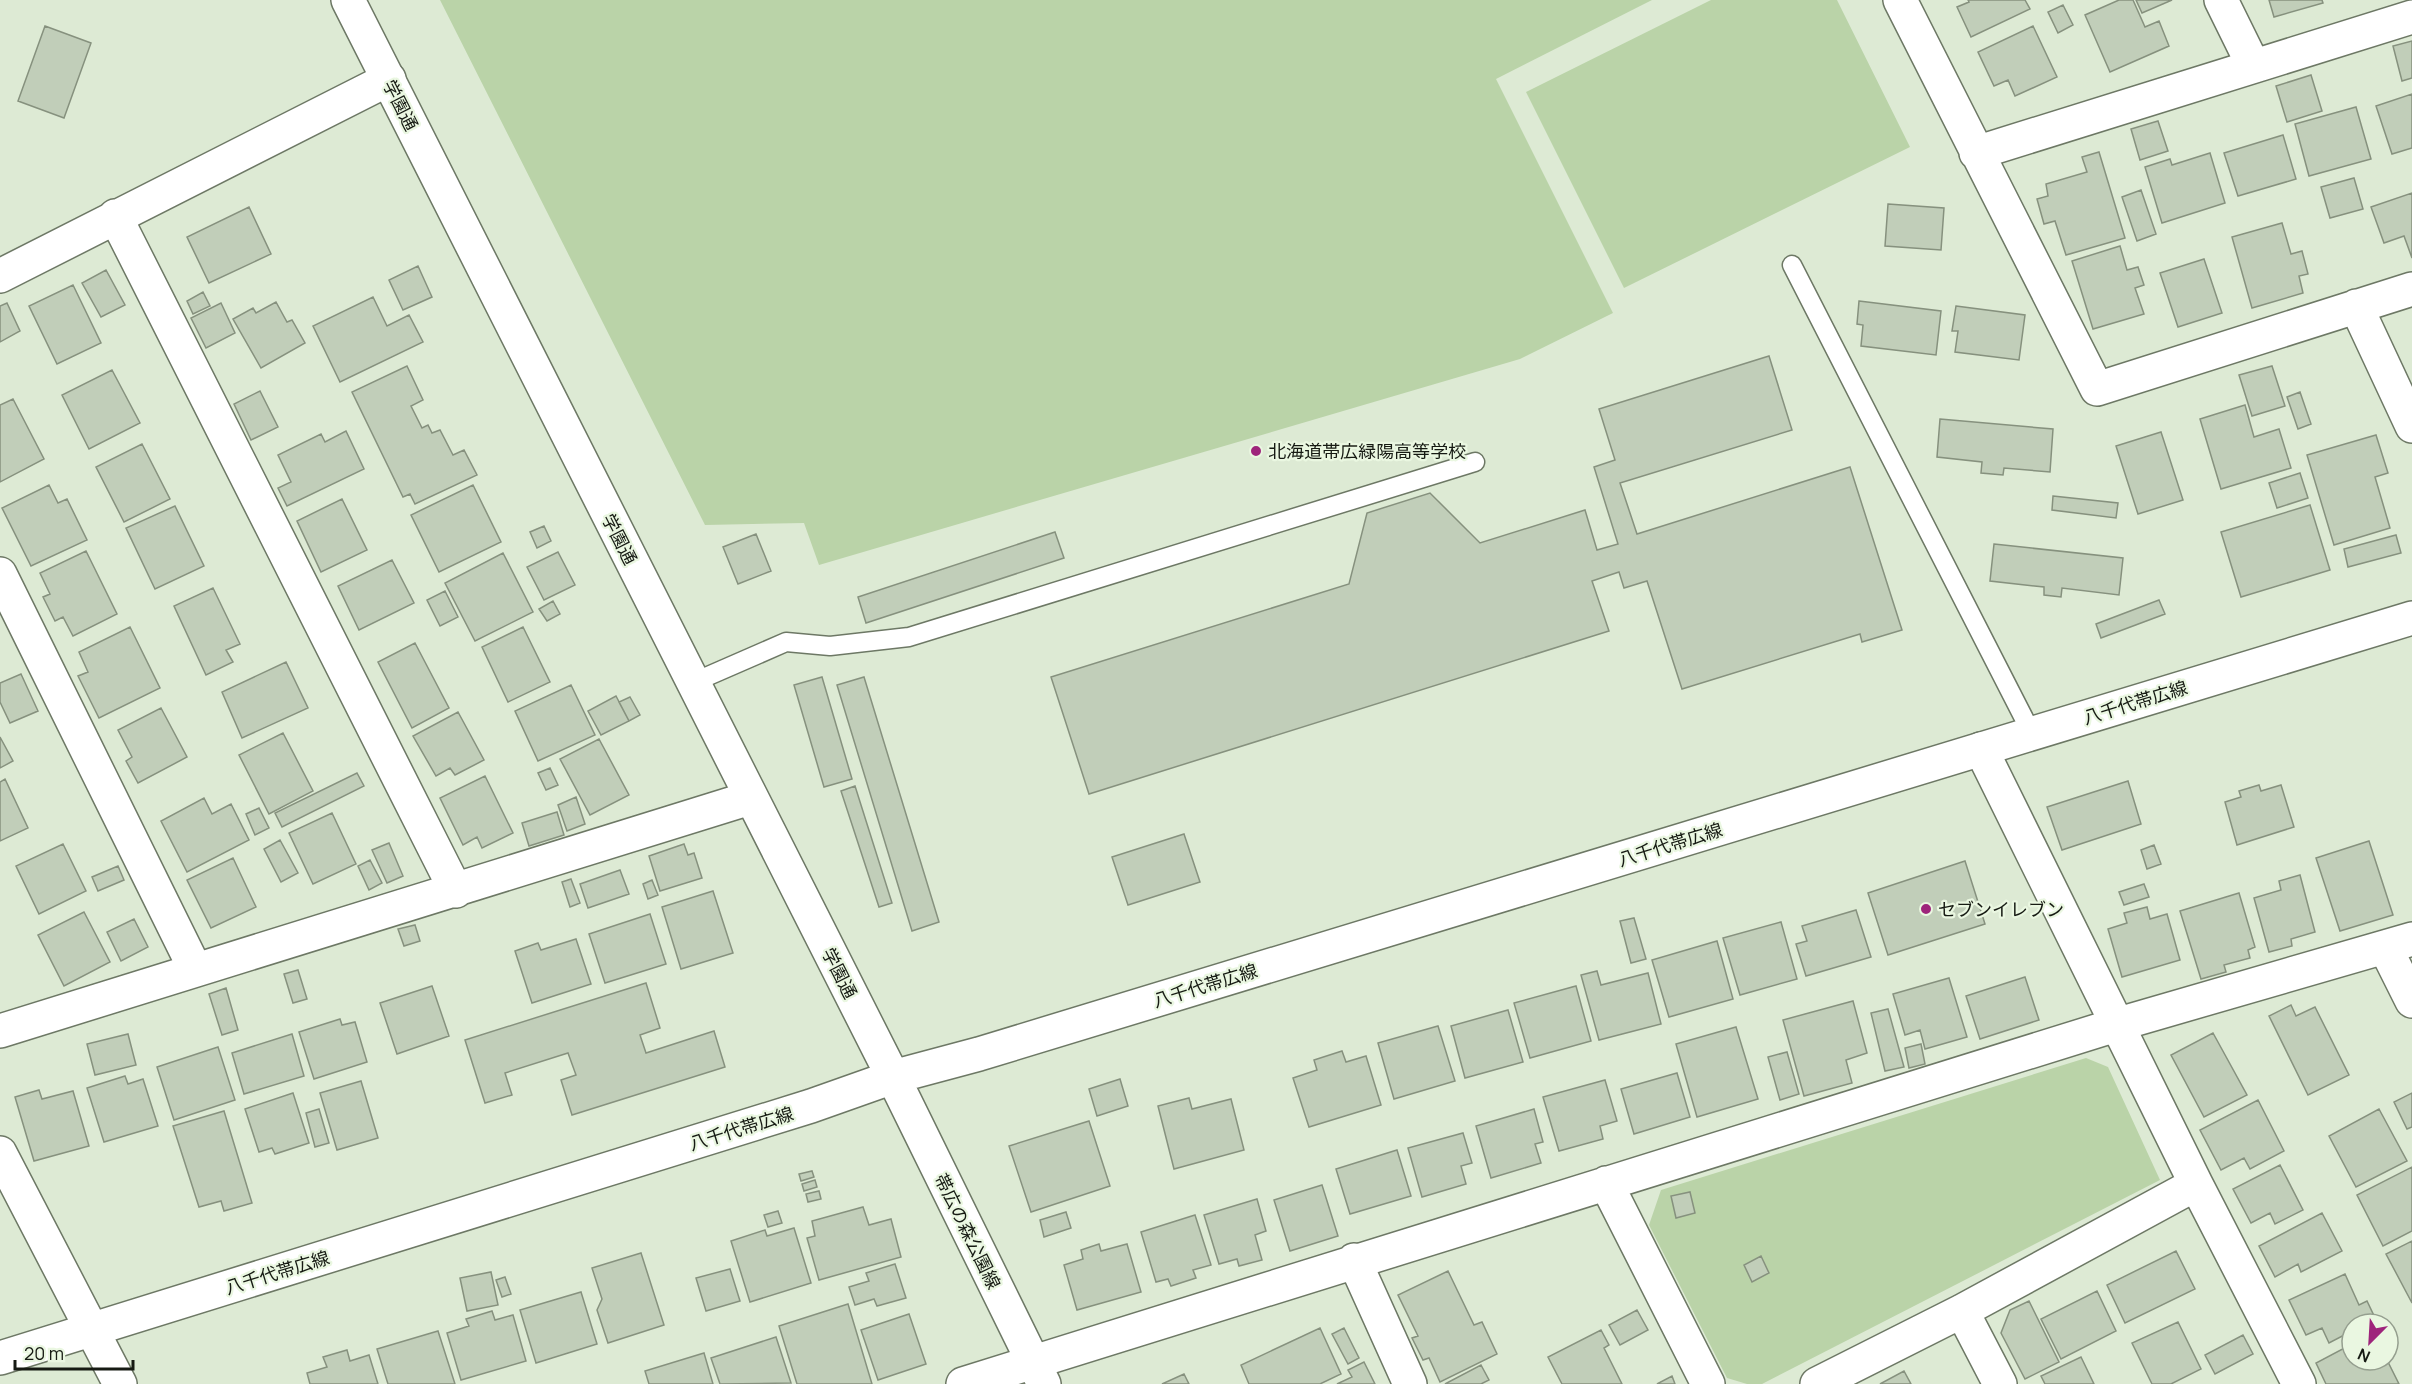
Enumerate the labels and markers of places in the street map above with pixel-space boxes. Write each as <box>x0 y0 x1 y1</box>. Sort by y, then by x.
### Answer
place label: 北海道帯広緑陽高等学校 <box>1268 439 1466 463</box>
marker: 北海道帯広緑陽高等学校 <box>1249 444 1263 458</box>
place label: セブンイレブン <box>1938 897 2064 921</box>
marker: セブンイレブン <box>1919 902 1933 916</box>

